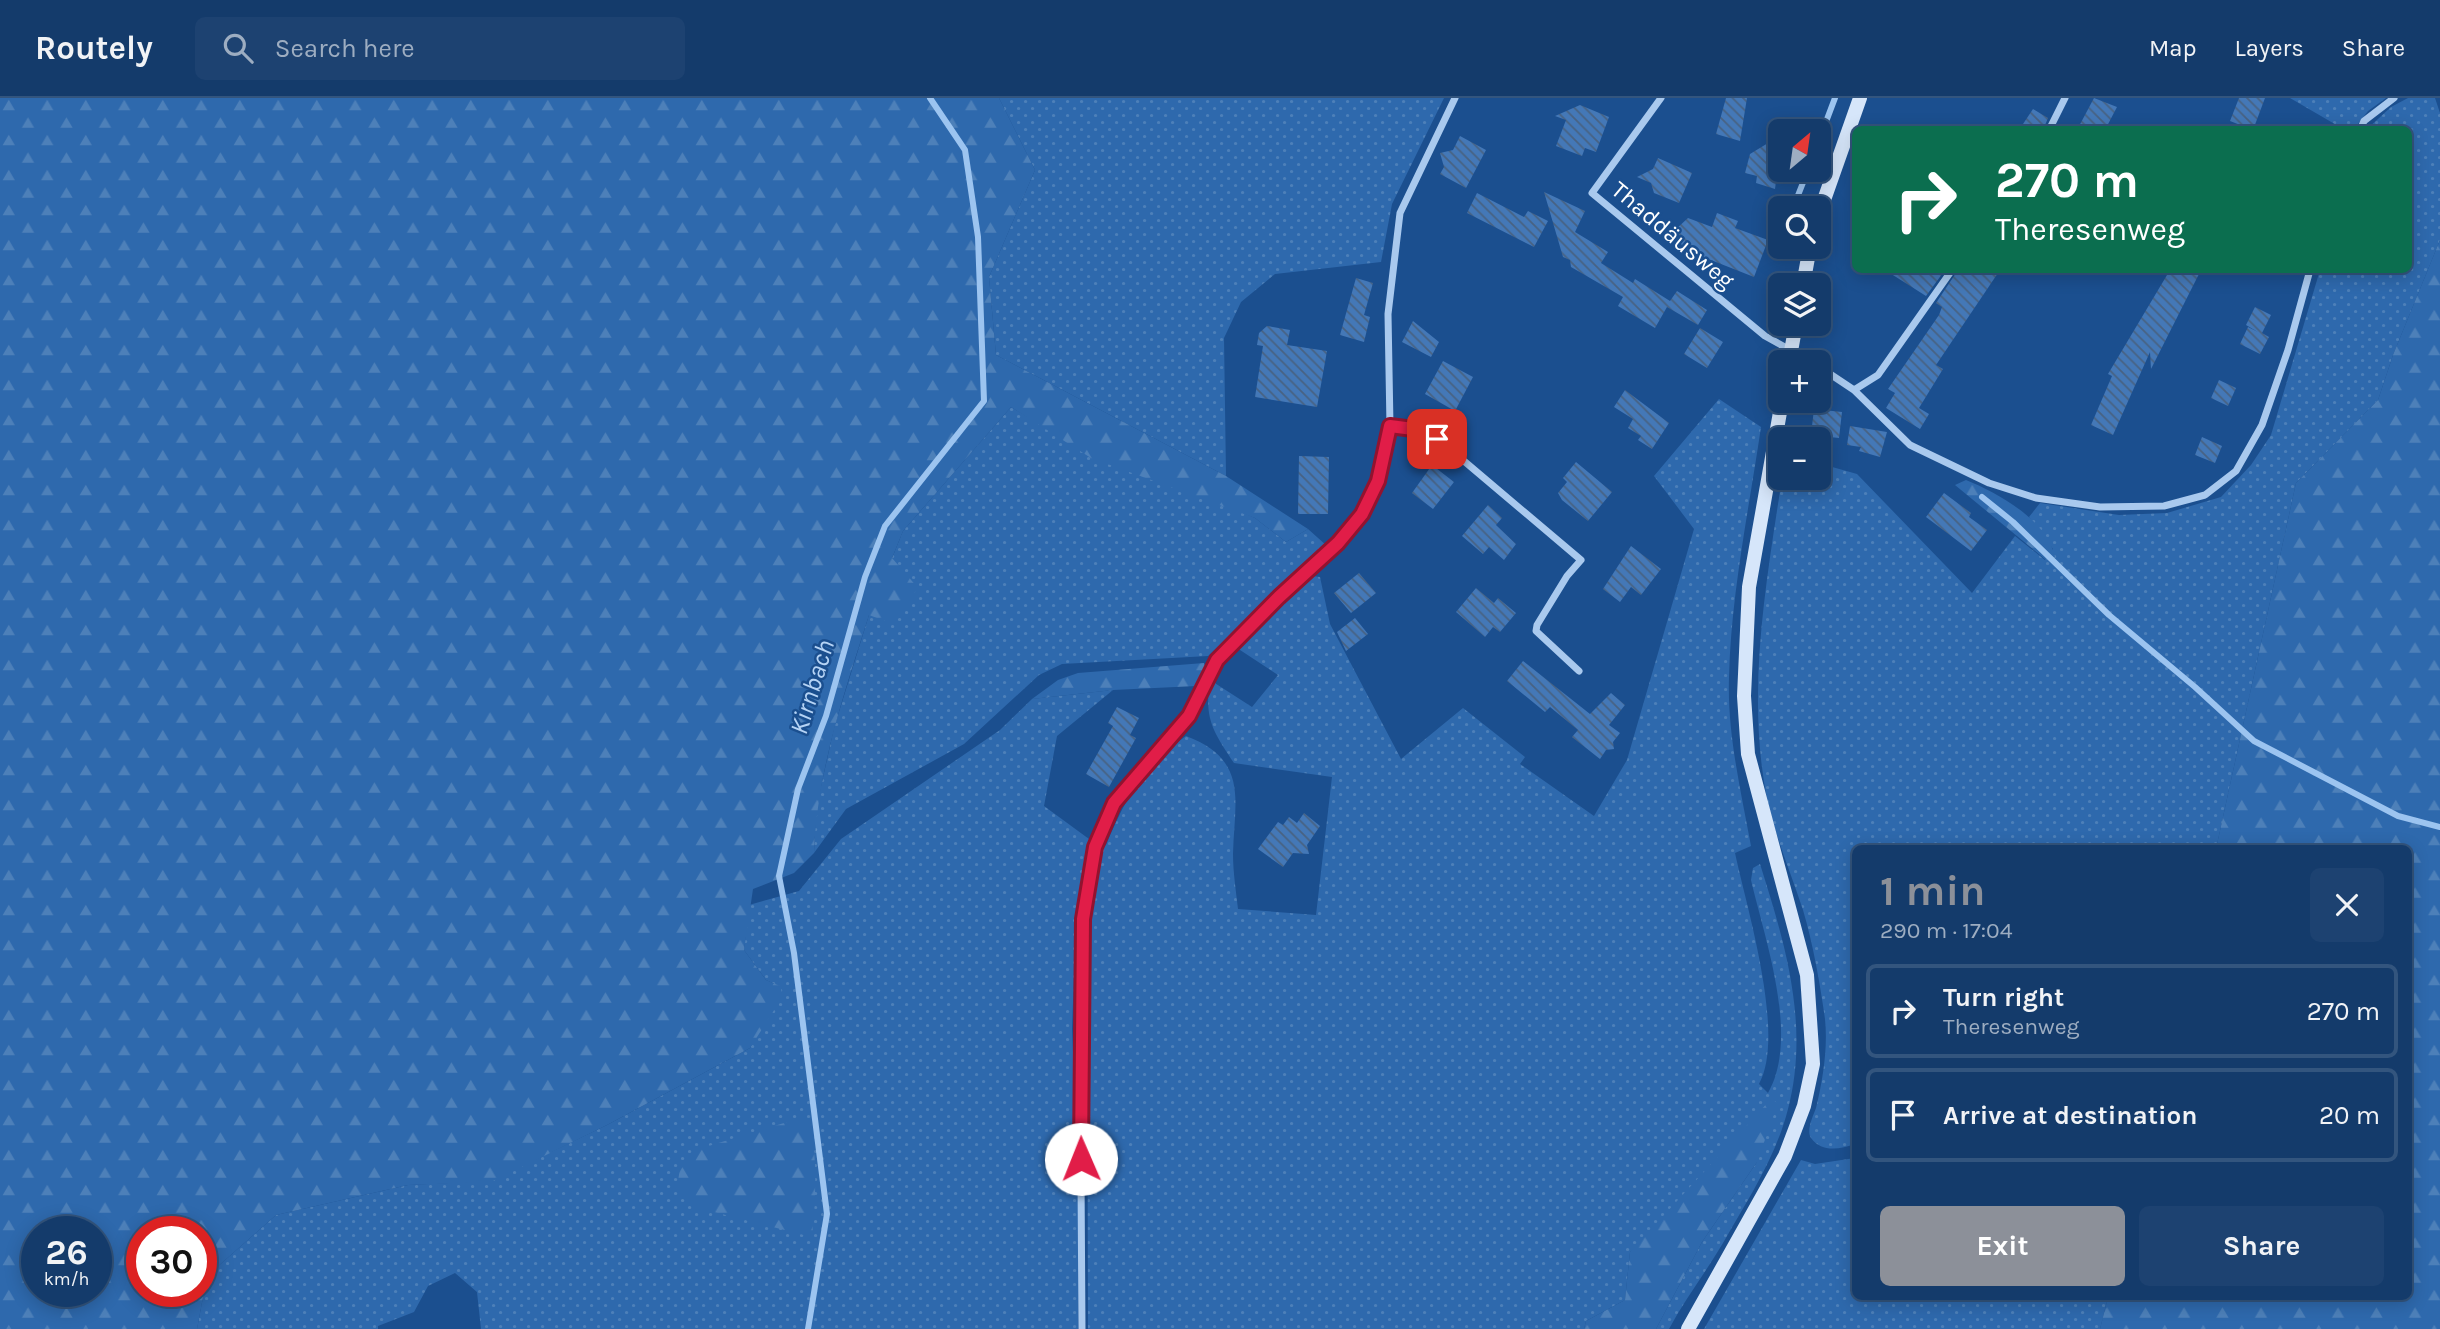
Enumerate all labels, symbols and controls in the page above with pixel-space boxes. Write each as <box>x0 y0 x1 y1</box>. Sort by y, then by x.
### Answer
search box <box>195 17 685 80</box>
text: Routely <box>35 29 153 67</box>
icon: search <box>219 29 257 67</box>
text: Search here <box>275 33 415 64</box>
text: Map <box>2149 34 2197 62</box>
text: Layers <box>2235 34 2304 62</box>
text: Share <box>2342 34 2405 62</box>
north arrow <box>1768 119 1830 182</box>
map controls <box>1768 119 1831 490</box>
text: 270 m <box>1995 152 2139 209</box>
icon: right <box>1880 154 1971 245</box>
street label: Thaddäusweg <box>1606 175 1740 295</box>
button: search <box>1768 196 1831 259</box>
text: Theresenweg <box>1995 211 2185 248</box>
button: layers <box>1768 273 1831 336</box>
button: + <box>1768 350 1831 413</box>
pin <box>1407 409 1467 469</box>
icon: arrive <box>1418 420 1456 458</box>
button: − <box>1768 427 1831 490</box>
water label: Kirnbach <box>783 636 841 738</box>
text: 1 min <box>1880 866 1985 916</box>
button: close <box>2310 868 2384 942</box>
text: 290 m · 17:04 <box>1880 917 2013 944</box>
text: Turn right <box>1943 982 2064 1013</box>
icon: right <box>1884 992 1922 1030</box>
text: 270 m <box>2307 996 2380 1027</box>
text: Theresenweg <box>1943 1013 2080 1040</box>
icon: arrive <box>1884 1096 1922 1134</box>
text: Arrive at destination <box>1943 1100 2197 1131</box>
text: 20 m <box>2319 1100 2380 1131</box>
position arrow <box>1044 1122 1118 1196</box>
button: Exit <box>1880 1206 2125 1286</box>
button: Share <box>2139 1206 2384 1286</box>
speed limit sign: 30 <box>126 1216 217 1307</box>
text: 26 <box>45 1232 88 1273</box>
text: km/h <box>44 1268 89 1290</box>

